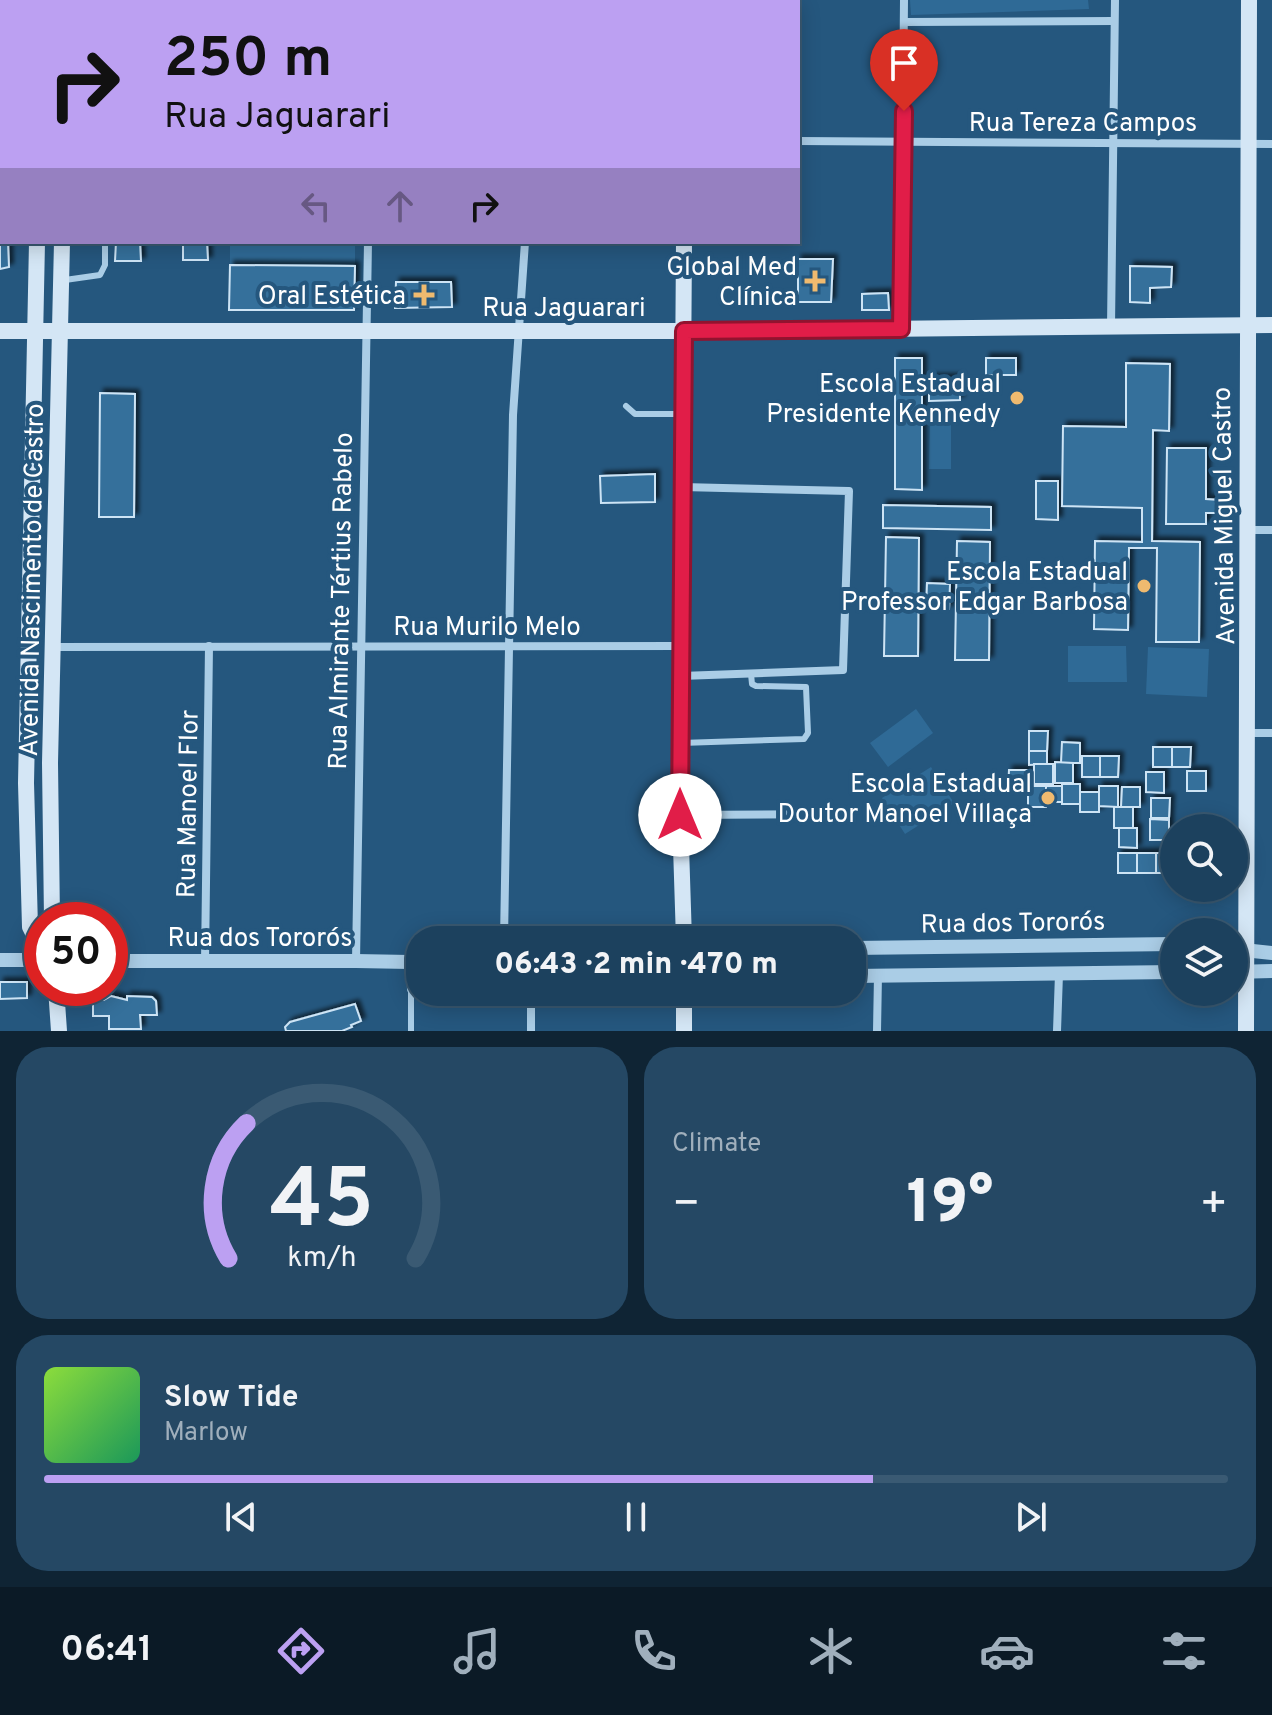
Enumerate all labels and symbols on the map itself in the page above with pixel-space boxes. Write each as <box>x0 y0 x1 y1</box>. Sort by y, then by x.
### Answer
pin <box>870 29 938 111</box>
street label: Rua Tereza Campos <box>969 108 1197 141</box>
place label: Global Med Clínica <box>666 252 797 315</box>
marker: Global Med Clínica <box>804 270 826 292</box>
place label: Oral Estética <box>258 281 406 314</box>
marker: Oral Estética <box>413 284 435 306</box>
street label: Rua Jaguarari <box>482 293 646 326</box>
place label: Escola Estadual Presidente Kennedy <box>766 369 1001 432</box>
street label: Avenida Miguel Castro <box>1207 387 1244 645</box>
marker: Escola Estadual Presidente Kennedy <box>1008 389 1026 407</box>
street label: Avenida Nascimento de Castro <box>14 403 53 757</box>
street label: Rua Almirante Tértius Rabelo <box>323 432 362 770</box>
place label: Escola Estadual Professor Edgar Barbosa <box>841 557 1128 620</box>
marker: Escola Estadual Professor Edgar Barbosa <box>1135 577 1153 595</box>
street label: Rua Murilo Melo <box>393 612 581 645</box>
street label: Rua Manoel Flor <box>171 710 208 899</box>
place label: Escola Estadual Doutor Manoel Villaça <box>778 769 1032 832</box>
position arrow <box>638 773 722 857</box>
marker: Escola Estadual Doutor Manoel Villaça <box>1039 789 1057 807</box>
speed limit sign: 50 <box>24 902 128 1006</box>
street label: Rua dos Tororós <box>920 906 1106 943</box>
street label: Rua dos Tororós <box>168 923 352 956</box>

